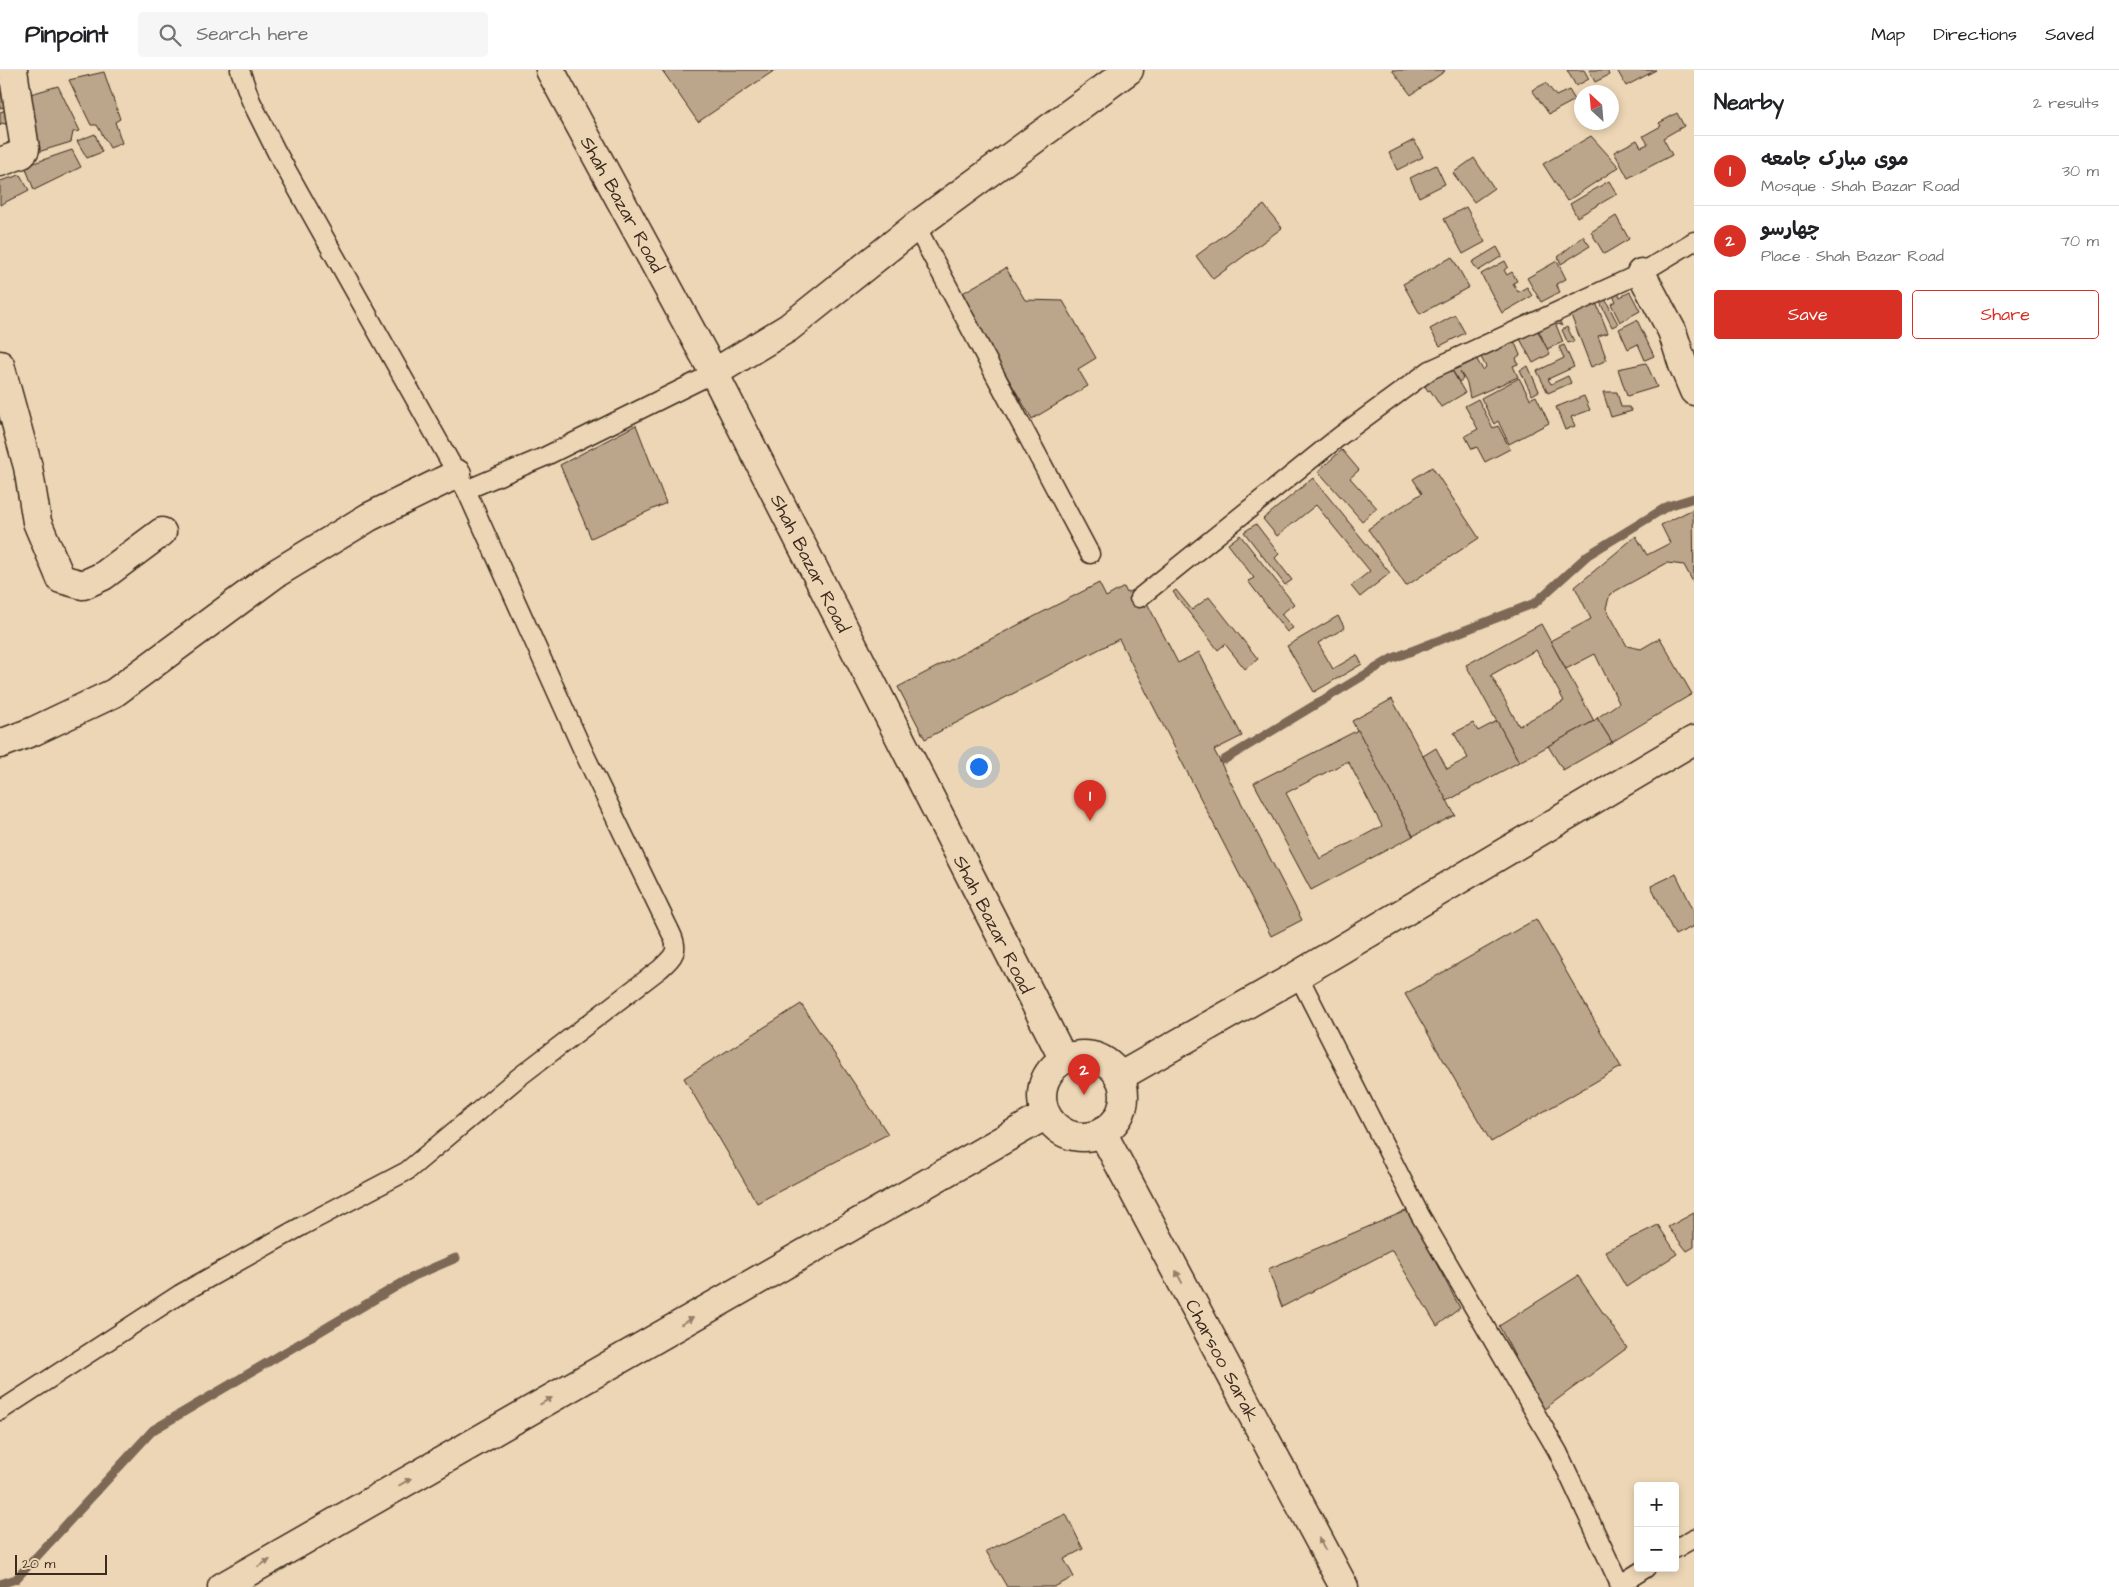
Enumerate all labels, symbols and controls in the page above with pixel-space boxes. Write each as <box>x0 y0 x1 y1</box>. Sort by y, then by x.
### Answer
search box <box>138 12 488 57</box>
text: Pinpoint <box>25 18 108 52</box>
icon: search <box>156 21 184 49</box>
text: Search here <box>196 21 308 48</box>
text: Map <box>1871 22 1905 47</box>
text: Directions <box>1933 22 2017 47</box>
text: Saved <box>2045 22 2094 47</box>
north arrow <box>1574 85 1619 130</box>
text: Nearby <box>1714 88 1784 117</box>
text: 2 results <box>2033 92 2099 114</box>
street label: Shah Bazar Road <box>573 132 671 278</box>
text: موی مبارک جامعه <box>1761 146 1909 173</box>
text: 1 <box>1729 160 1731 182</box>
text: 30 m <box>2062 160 2099 182</box>
text: Mosque · Shah Bazar Road <box>1761 175 1960 197</box>
text: چهارسو <box>1761 216 1820 243</box>
text: 2 <box>1725 230 1735 252</box>
text: 70 m <box>2060 230 2099 252</box>
text: Place · Shah Bazar Road <box>1761 245 1944 267</box>
button: Save <box>1714 290 1902 339</box>
button: Share <box>1912 290 2099 339</box>
street label: Shah Bazar Road <box>763 490 856 638</box>
your location <box>966 754 992 780</box>
pin: 1 <box>1074 780 1106 821</box>
street label: Shah Bazar Road <box>946 851 1039 999</box>
pin: 2 <box>1068 1054 1100 1095</box>
one-way arrow <box>1175 1270 1183 1284</box>
street label: Charsoo Sarak <box>1178 1295 1265 1427</box>
one-way arrow <box>681 1316 694 1325</box>
one-way arrow <box>539 1397 553 1406</box>
one-way arrow <box>398 1478 412 1486</box>
map controls <box>1634 1482 1679 1572</box>
button: + <box>1634 1482 1679 1527</box>
button: − <box>1634 1527 1679 1572</box>
one-way arrow <box>1317 1537 1326 1551</box>
scale bar <box>15 1552 108 1575</box>
text: 20 m <box>22 1554 55 1574</box>
one-way arrow <box>257 1558 271 1567</box>

